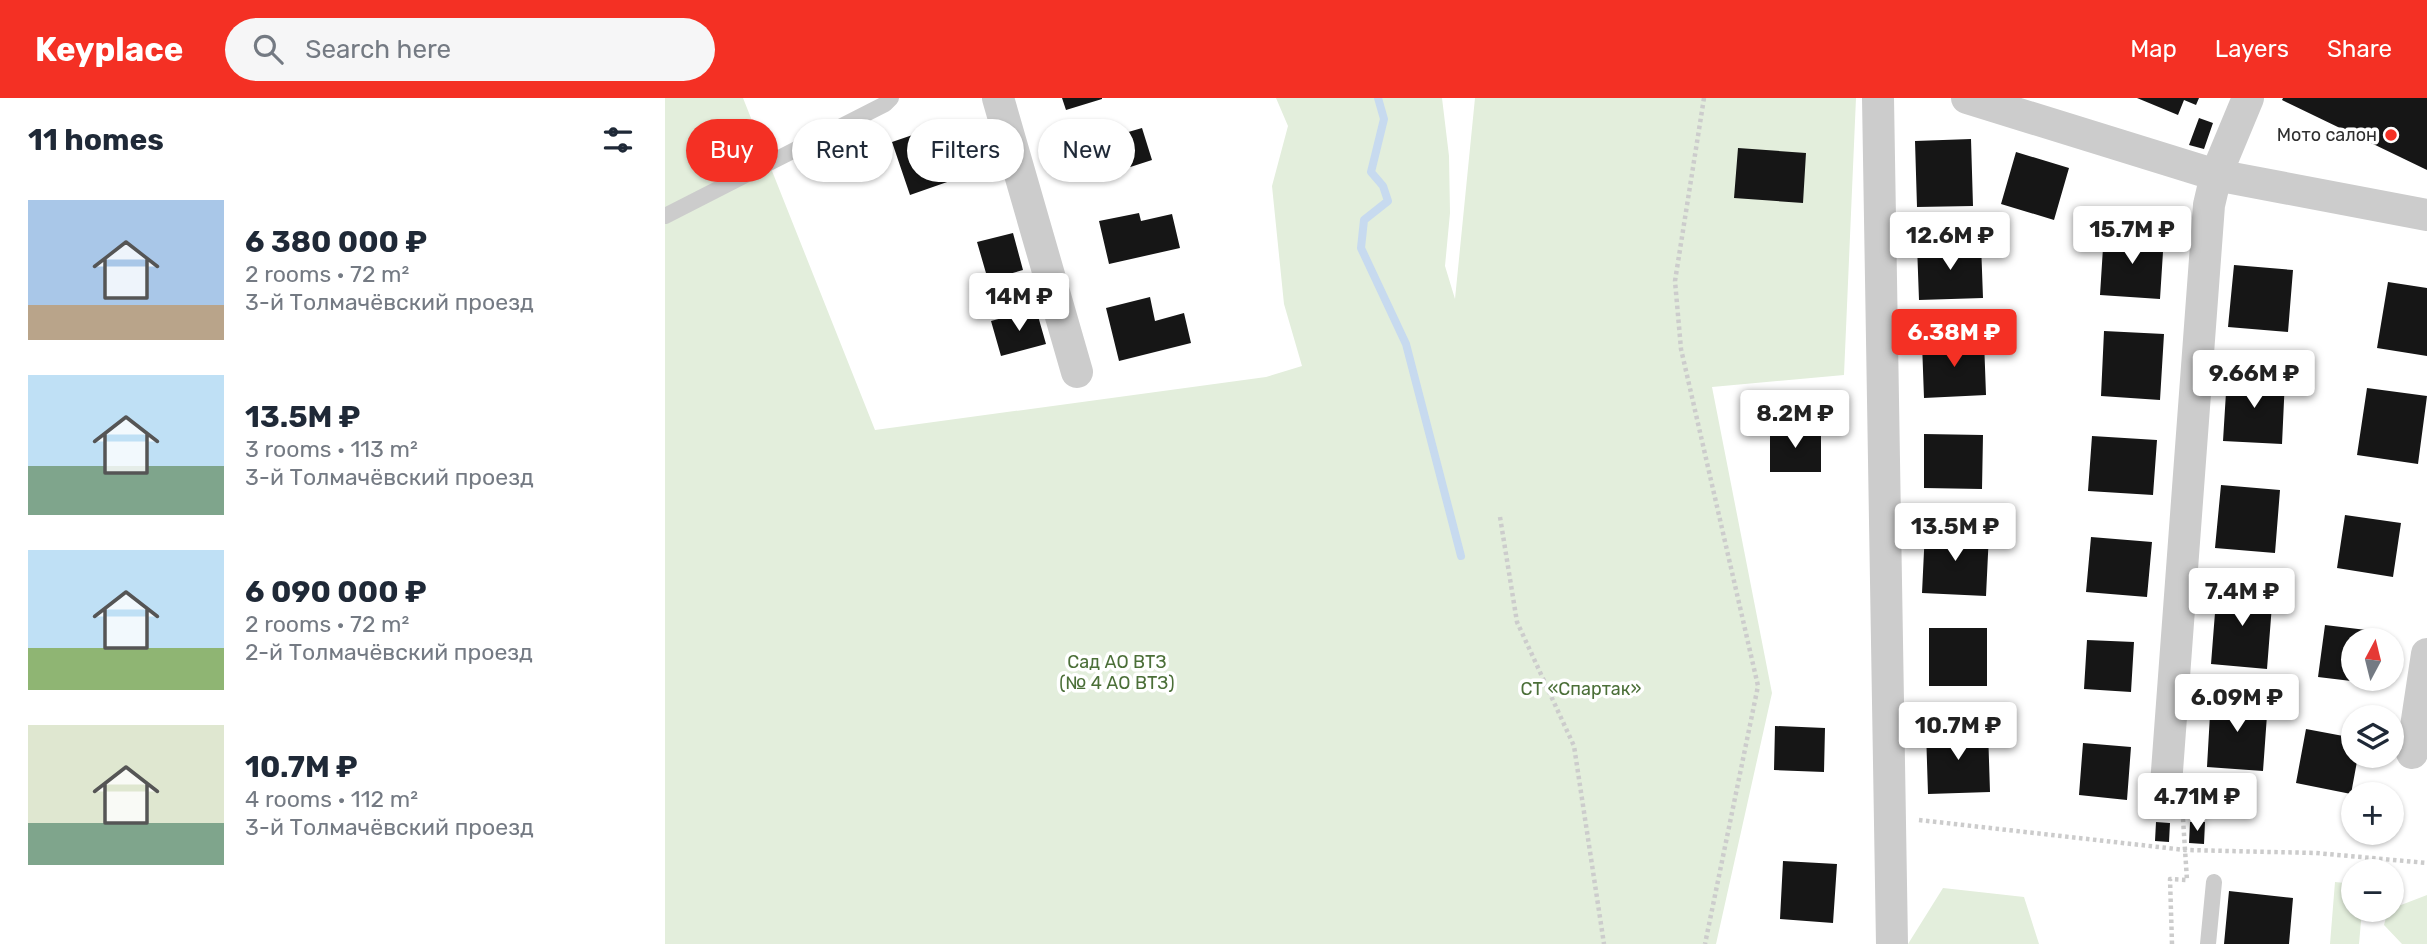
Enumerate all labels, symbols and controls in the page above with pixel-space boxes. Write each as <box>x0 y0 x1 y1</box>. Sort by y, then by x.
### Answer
search box <box>225 18 715 81</box>
text: Keyplace <box>35 30 183 69</box>
icon: search <box>249 30 287 68</box>
text: Search here <box>305 34 451 65</box>
text: Map <box>2130 35 2177 63</box>
text: Layers <box>2215 35 2289 63</box>
text: Share <box>2327 35 2392 63</box>
chip: Buy <box>686 119 778 182</box>
chip: Rent <box>792 119 893 182</box>
chip: Filters <box>907 119 1024 182</box>
chip: New <box>1038 119 1135 182</box>
icon: filters <box>599 121 637 159</box>
text: 11 homes <box>28 122 164 158</box>
place label: Мото салон <box>2277 124 2377 146</box>
marker: Мото салон <box>2383 127 2399 143</box>
pin: 15.7M ₽ <box>2067 206 2197 266</box>
pin: 12.6M ₽ <box>1885 212 2015 272</box>
text: 15.7M ₽ <box>2089 215 2175 243</box>
text: 12.6M ₽ <box>1906 221 1994 249</box>
text: 6 380 000 ₽ <box>245 224 427 260</box>
icon: home <box>84 228 168 312</box>
text: 2 rooms · 72 m² <box>245 260 409 288</box>
pin: 14M ₽ <box>970 274 1068 333</box>
text: 14M ₽ <box>985 282 1053 310</box>
text: 3-й Толмачёвский проезд <box>245 288 534 316</box>
pin: 6.38M ₽ <box>1889 310 2019 369</box>
text: 6.38M ₽ <box>1908 318 2000 346</box>
pin: 9.66M ₽ <box>2189 350 2319 410</box>
text: 9.66M ₽ <box>2209 359 2299 387</box>
pin: 8.2M ₽ <box>1738 390 1852 450</box>
text: 13.5M ₽ <box>245 399 360 435</box>
text: 8.2M ₽ <box>1756 399 1834 427</box>
icon: home <box>84 403 168 487</box>
text: 3 rooms · 113 m² <box>245 435 418 463</box>
text: 3-й Толмачёвский проезд <box>245 463 534 491</box>
pin: 13.5M ₽ <box>1890 504 2020 563</box>
text: 13.5M ₽ <box>1911 512 1999 540</box>
pin: 7.4M ₽ <box>2185 568 2299 628</box>
text: 6 090 000 ₽ <box>245 574 427 610</box>
text: 7.4M ₽ <box>2205 577 2279 605</box>
icon: home <box>84 578 168 662</box>
text: 2 rooms · 72 m² <box>245 610 409 638</box>
north arrow <box>2341 628 2405 691</box>
map controls <box>2341 628 2404 922</box>
text: 2-й Толмачёвский проезд <box>245 638 533 666</box>
park label: Сад АО ВТЗ (№ 4 АО ВТЗ) <box>1059 651 1175 694</box>
pin: 6.09M ₽ <box>2172 674 2302 734</box>
park label: СТ «Спартак» <box>1521 678 1641 700</box>
text: 6.09M ₽ <box>2191 683 2283 711</box>
pin: 10.7M ₽ <box>1893 702 2023 762</box>
button: layers <box>2341 705 2404 768</box>
text: 10.7M ₽ <box>1915 711 2001 739</box>
text: 10.7M ₽ <box>245 749 358 785</box>
icon: home <box>84 753 168 837</box>
pin: 4.71M ₽ <box>2132 774 2262 833</box>
text: 4.71M ₽ <box>2154 782 2240 810</box>
button: + <box>2341 782 2404 845</box>
text: 4 rooms · 112 m² <box>245 785 418 813</box>
text: 3-й Толмачёвский проезд <box>245 813 534 841</box>
button: − <box>2341 859 2404 922</box>

